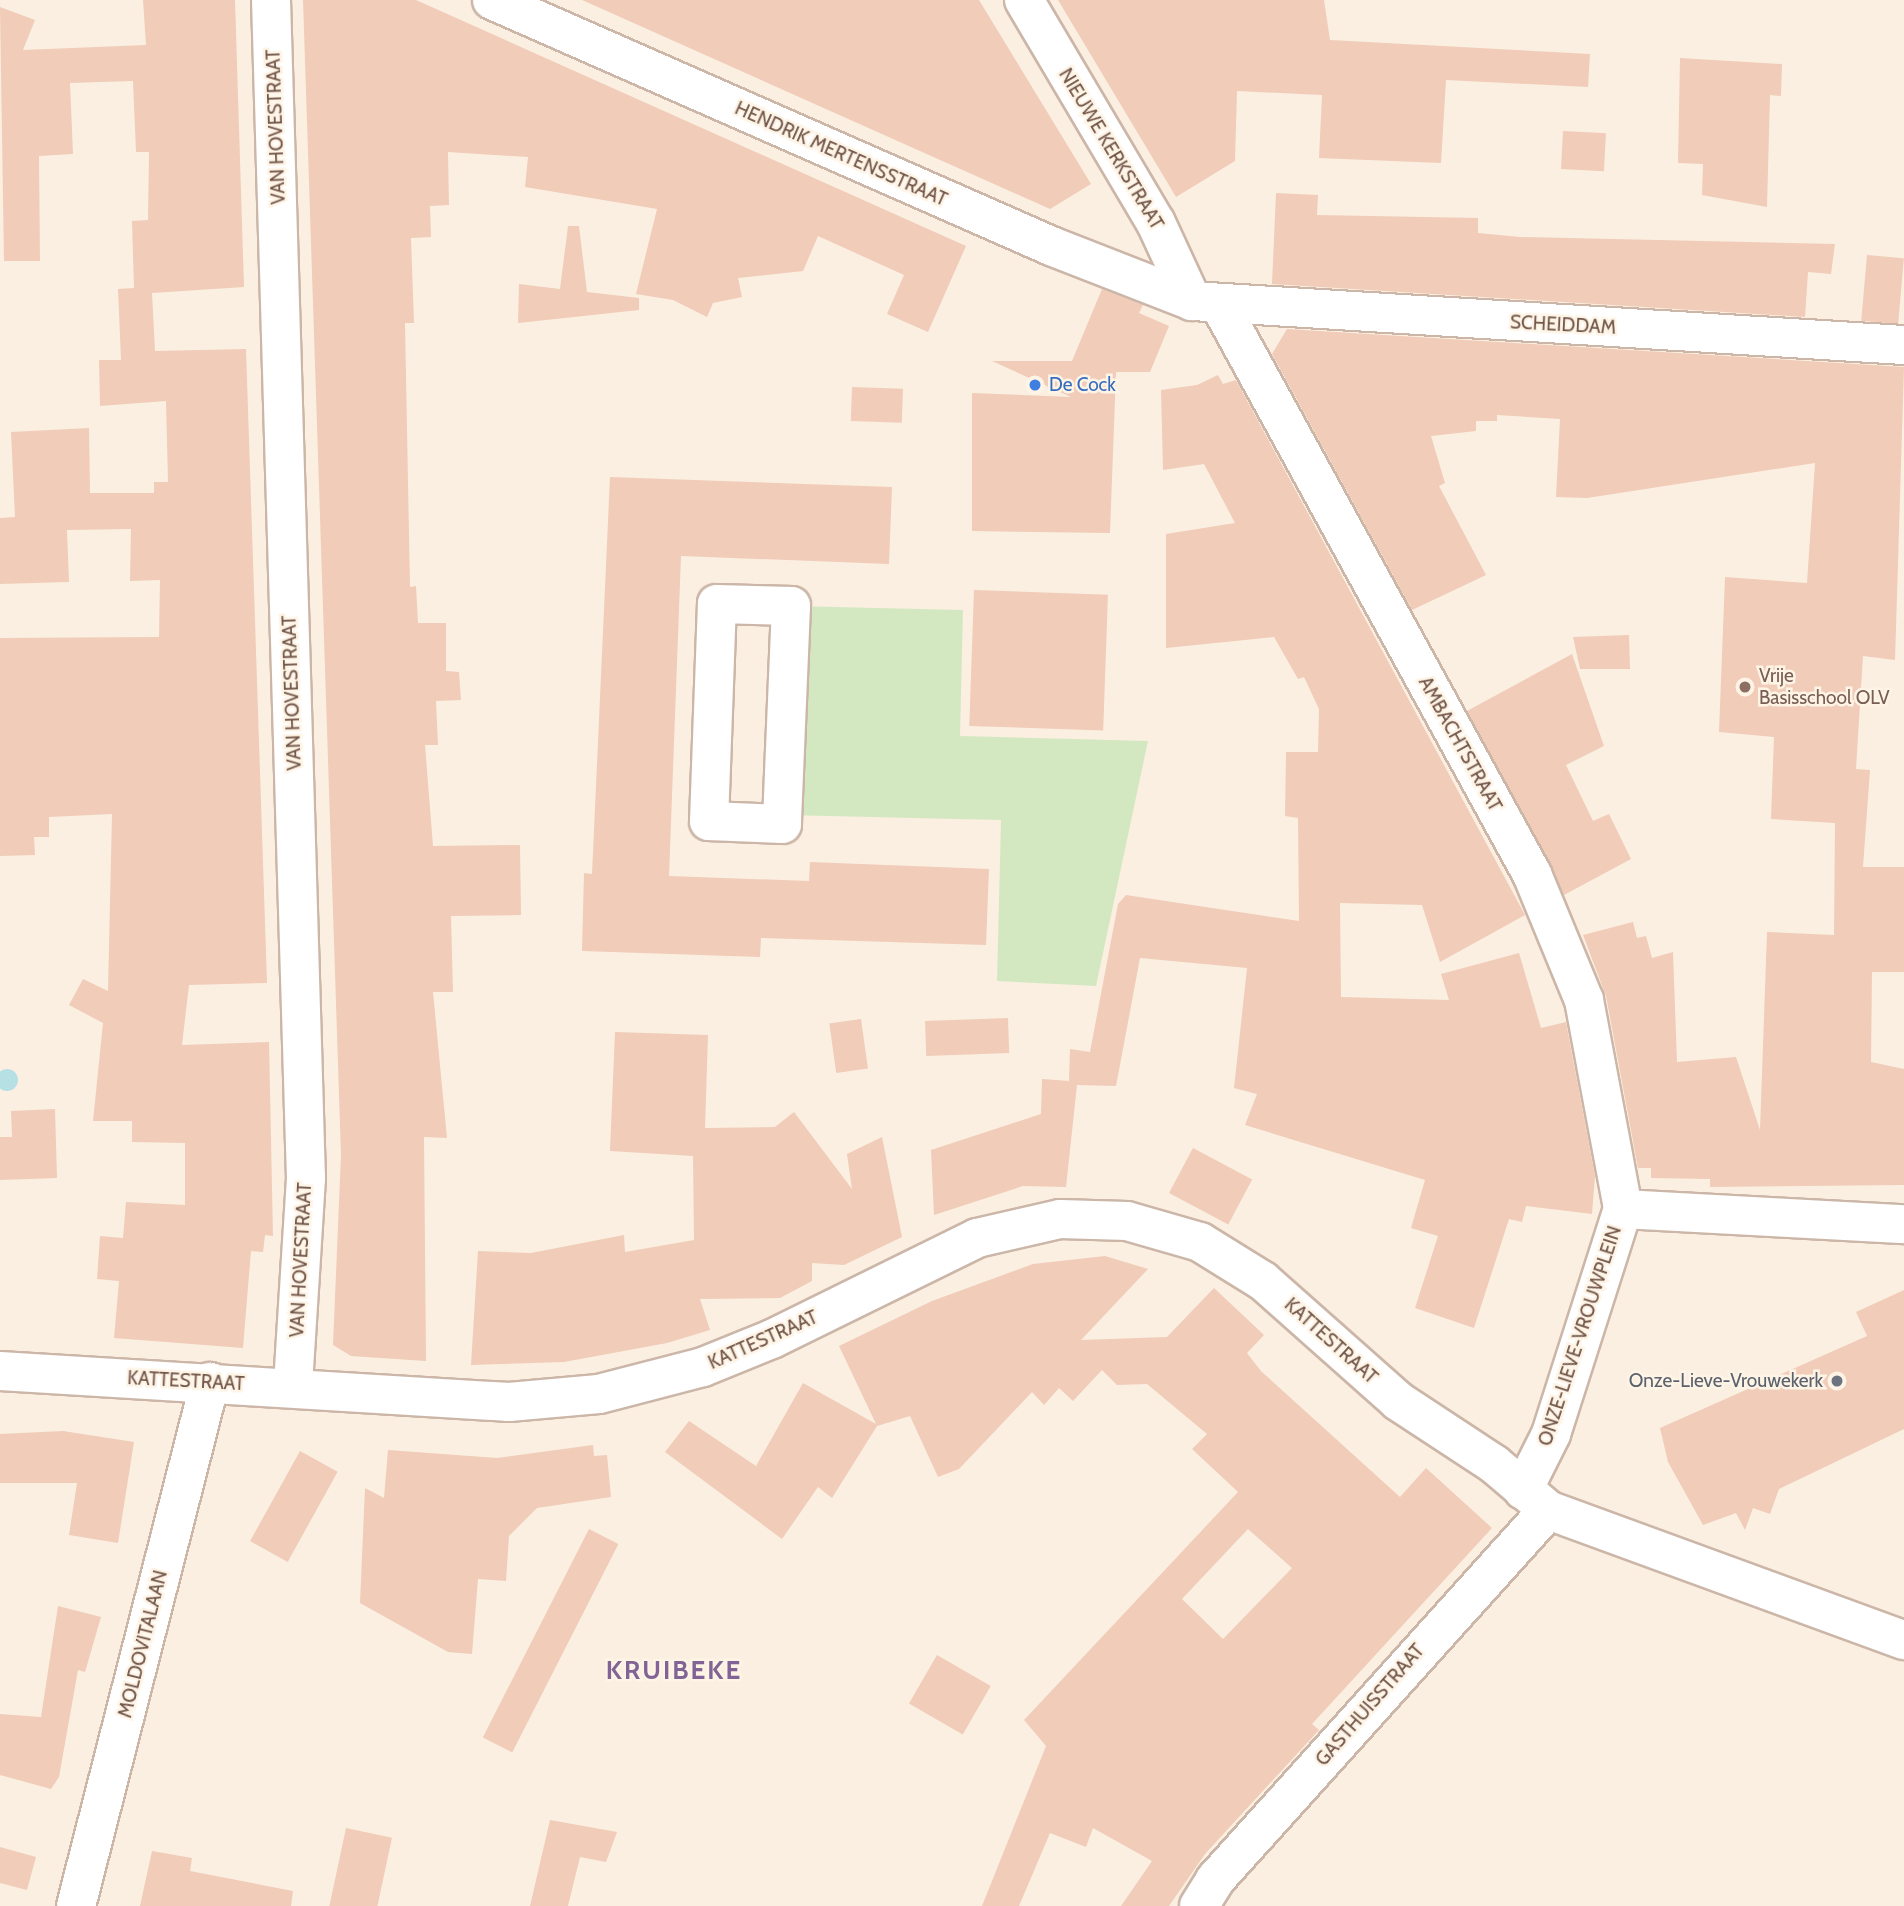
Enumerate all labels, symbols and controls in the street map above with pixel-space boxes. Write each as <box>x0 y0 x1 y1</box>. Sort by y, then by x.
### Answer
street label: VAN HOVESTRAAT <box>262 49 290 205</box>
street label: NIEUWE KERKSTRAAT <box>1054 64 1168 234</box>
street label: HENDRIK MERTENSSTRAAT <box>731 97 951 211</box>
street label: SCHEIDDAM <box>1509 311 1617 339</box>
place label: De Cock <box>1049 374 1116 396</box>
marker: De Cock <box>1027 377 1043 393</box>
street label: VAN HOVESTRAAT <box>278 615 306 771</box>
place label: Vrije Basisschool OLV <box>1759 665 1889 709</box>
street label: AMBACHTSTRAAT <box>1414 673 1506 815</box>
marker: Vrije Basisschool OLV <box>1737 679 1753 695</box>
street label: VAN HOVESTRAAT <box>286 1182 316 1338</box>
street label: ONZE-LIEVE-VROUWPLEIN <box>1534 1223 1626 1449</box>
street label: KATTESTRAAT <box>1280 1293 1382 1389</box>
street label: KATTESTRAAT <box>705 1306 821 1374</box>
street label: KATTESTRAAT <box>127 1367 245 1395</box>
place label: Onze-Lieve-Vrouwekerk <box>1629 1370 1823 1392</box>
marker: Onze-Lieve-Vrouwekerk <box>1829 1373 1845 1389</box>
street label: MOLDOVITALAAN <box>114 1568 172 1720</box>
street label: GASTHUISSTRAAT <box>1311 1639 1429 1771</box>
district label: KRUIBEKE <box>607 1655 741 1687</box>

